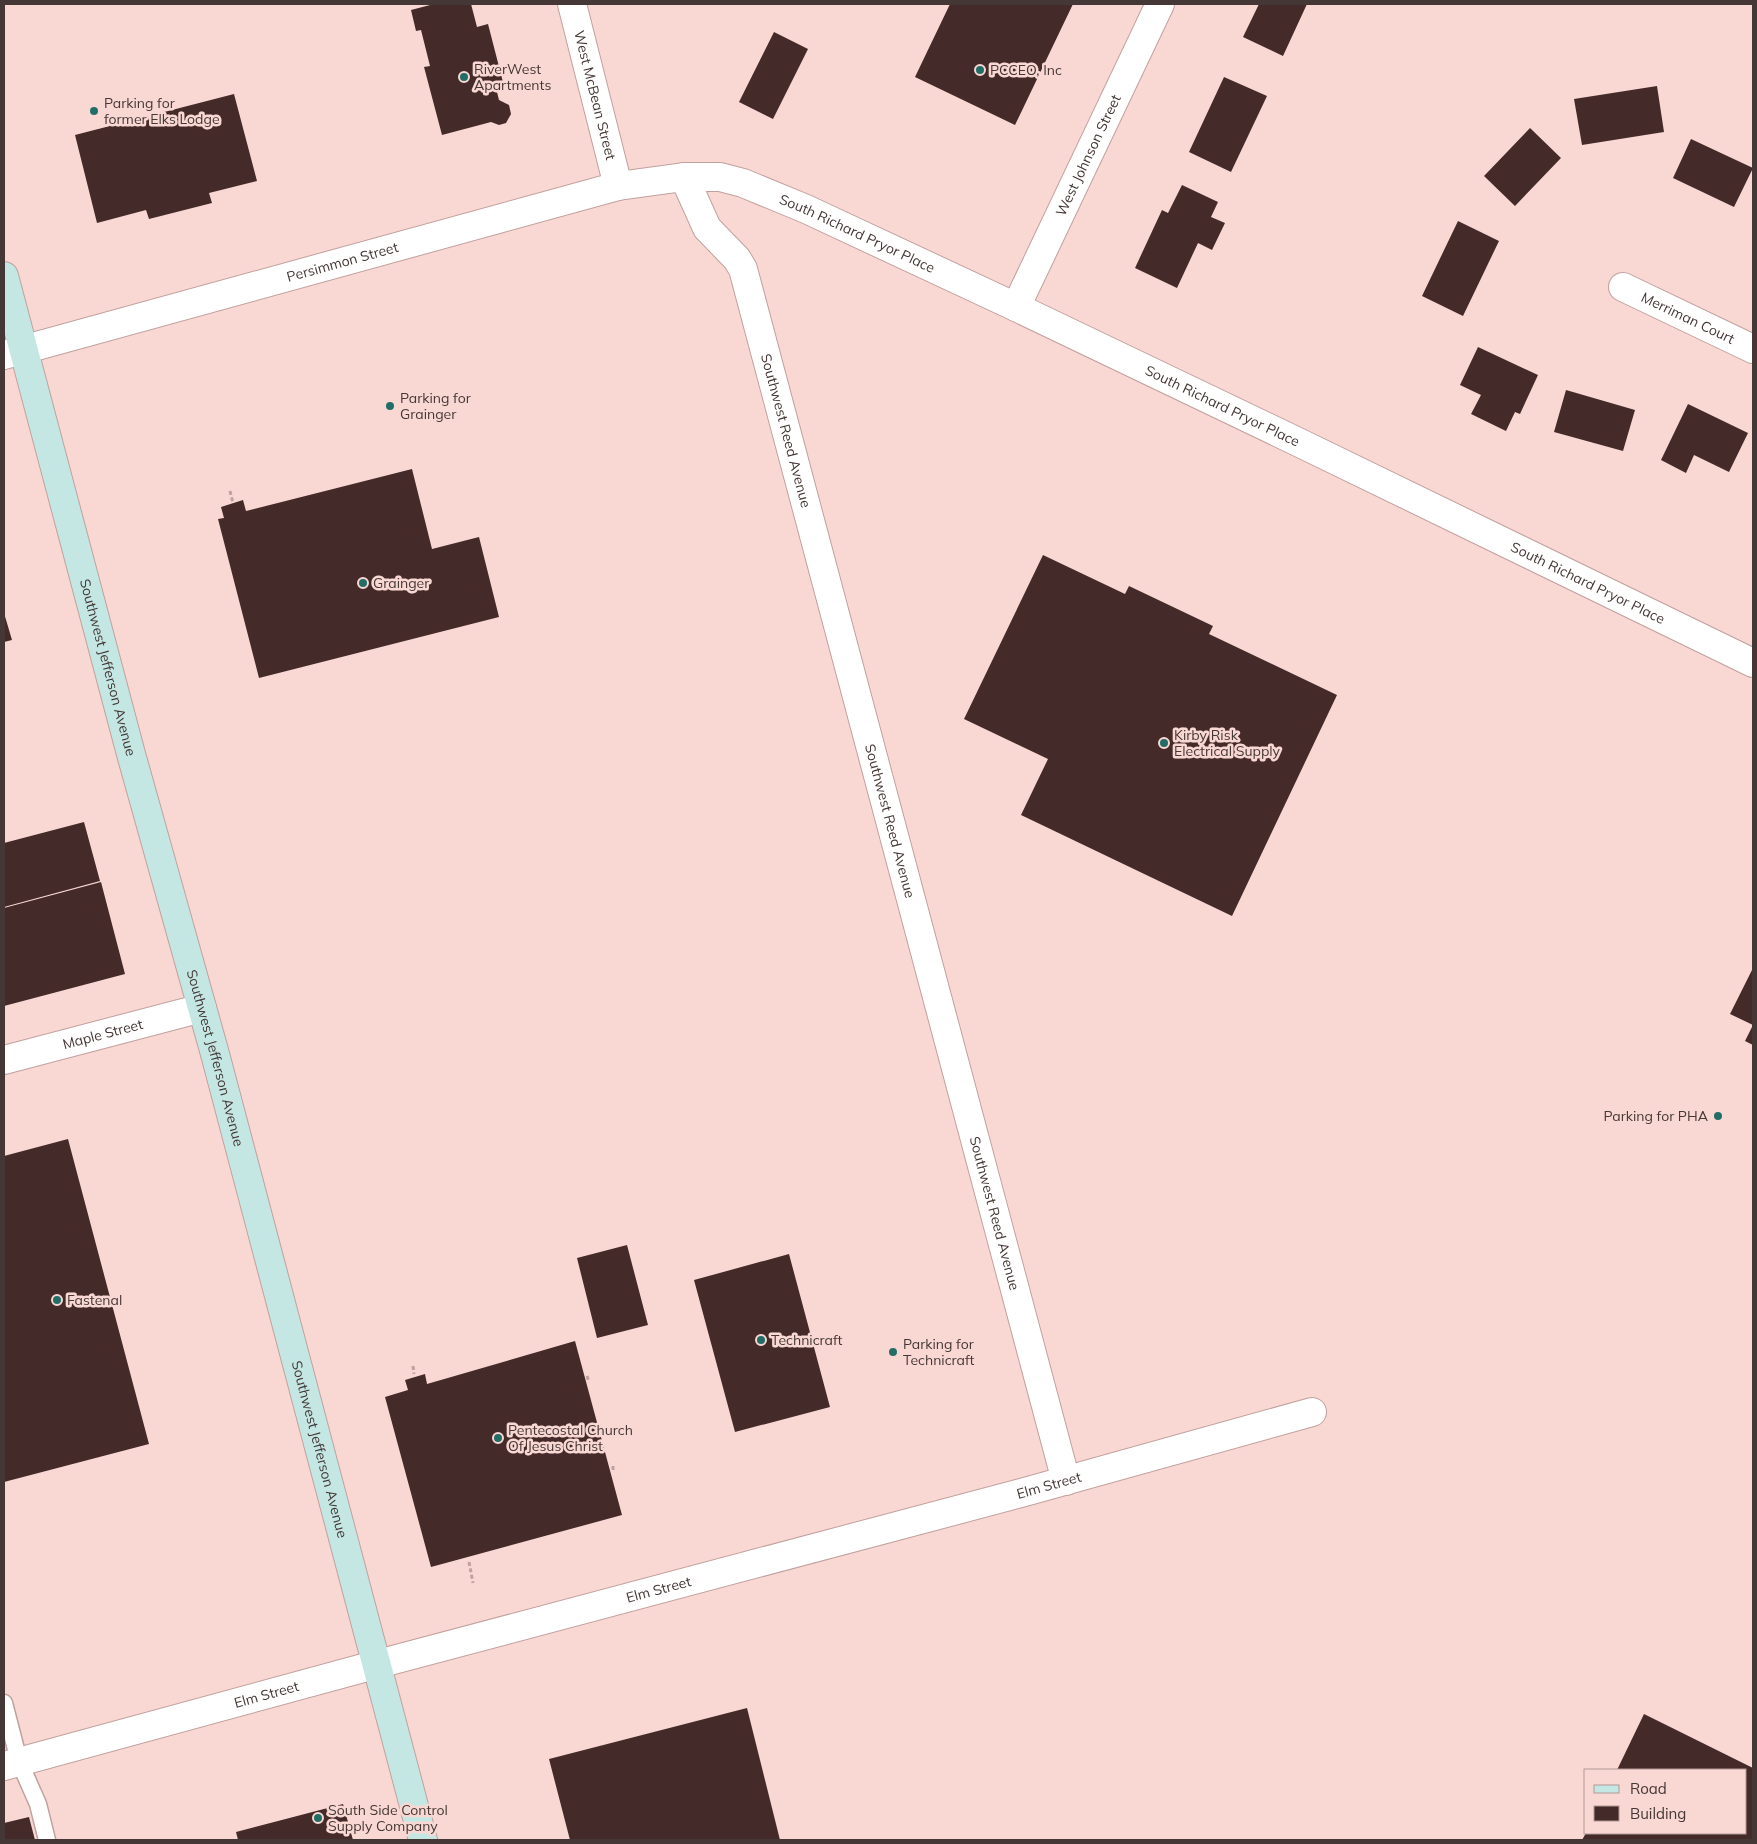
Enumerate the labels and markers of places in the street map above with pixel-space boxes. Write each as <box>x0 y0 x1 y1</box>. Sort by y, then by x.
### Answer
place label: RiverWest Apartments <box>474 60 551 94</box>
place label: PCCEO, Inc <box>990 61 1062 79</box>
marker: PCCEO, Inc <box>974 64 986 76</box>
marker: RiverWest Apartments <box>458 71 470 83</box>
place label: Parking for former Elks Lodge <box>104 94 220 128</box>
marker: Parking for former Elks Lodge <box>88 105 100 117</box>
place label: Parking for Grainger <box>400 389 472 423</box>
marker: Parking for Grainger <box>384 400 396 412</box>
place label: Grainger <box>373 574 430 592</box>
marker: Grainger <box>357 577 369 589</box>
place label: Kirby Risk Electrical Supply <box>1174 726 1281 760</box>
marker: Kirby Risk Electrical Supply <box>1158 737 1170 749</box>
place label: Parking for PHA <box>1604 1107 1709 1125</box>
marker: Parking for PHA <box>1712 1110 1724 1122</box>
place label: Fastenal <box>67 1291 122 1309</box>
marker: Fastenal <box>51 1294 63 1306</box>
place label: Technicraft <box>771 1331 842 1349</box>
marker: Technicraft <box>755 1334 767 1346</box>
place label: Parking for Technicraft <box>903 1335 975 1369</box>
marker: Parking for Technicraft <box>887 1346 899 1358</box>
place label: Pentecostal Church Of Jesus Christ <box>508 1421 633 1455</box>
marker: Pentecostal Church Of Jesus Christ <box>492 1432 504 1444</box>
place label: South Side Control Supply Company <box>328 1801 448 1835</box>
marker: South Side Control Supply Company <box>312 1812 324 1824</box>

